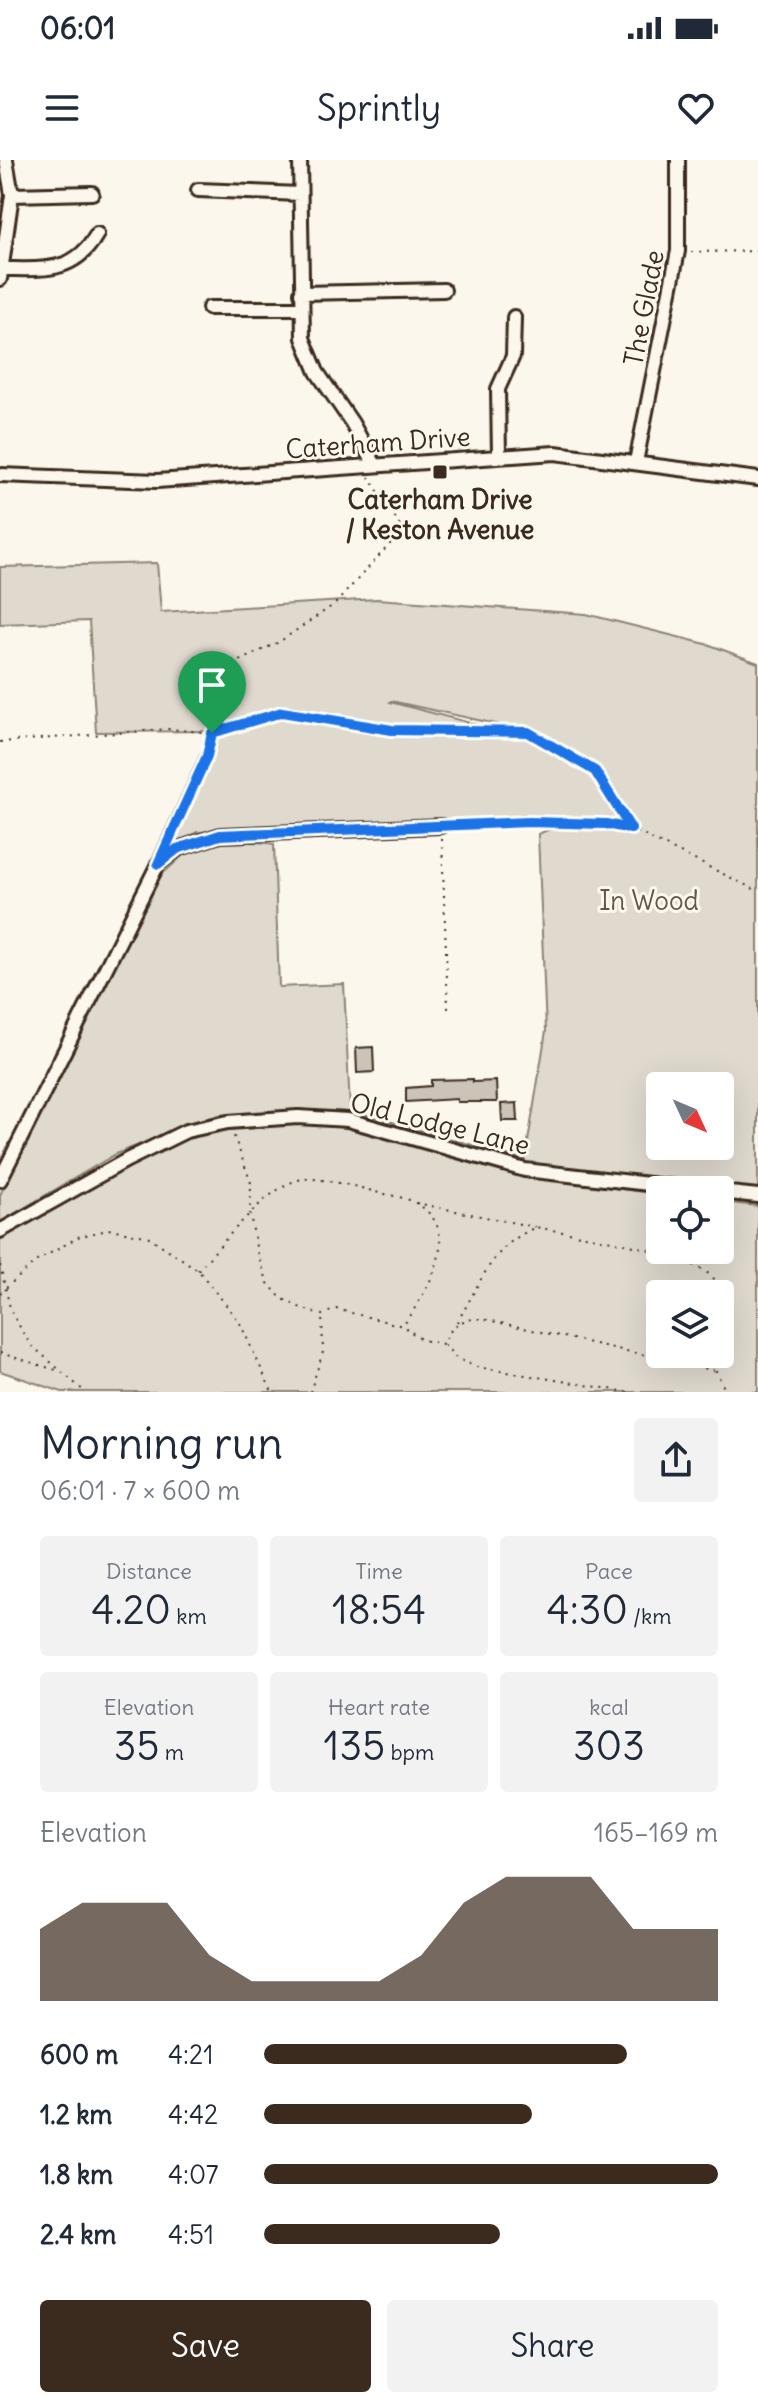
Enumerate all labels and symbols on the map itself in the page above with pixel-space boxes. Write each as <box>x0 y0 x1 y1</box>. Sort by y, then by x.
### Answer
street label: The Glade <box>616 247 671 369</box>
street label: Caterham Drive <box>284 420 471 465</box>
marker: Caterham Drive / Keston Avenue <box>431 463 449 481</box>
place label: Caterham Drive / Keston Avenue <box>346 483 534 546</box>
pin <box>178 651 246 733</box>
park label: In Wood <box>599 884 699 917</box>
north arrow <box>646 1072 734 1160</box>
street label: Old Lodge Lane <box>347 1085 533 1162</box>

